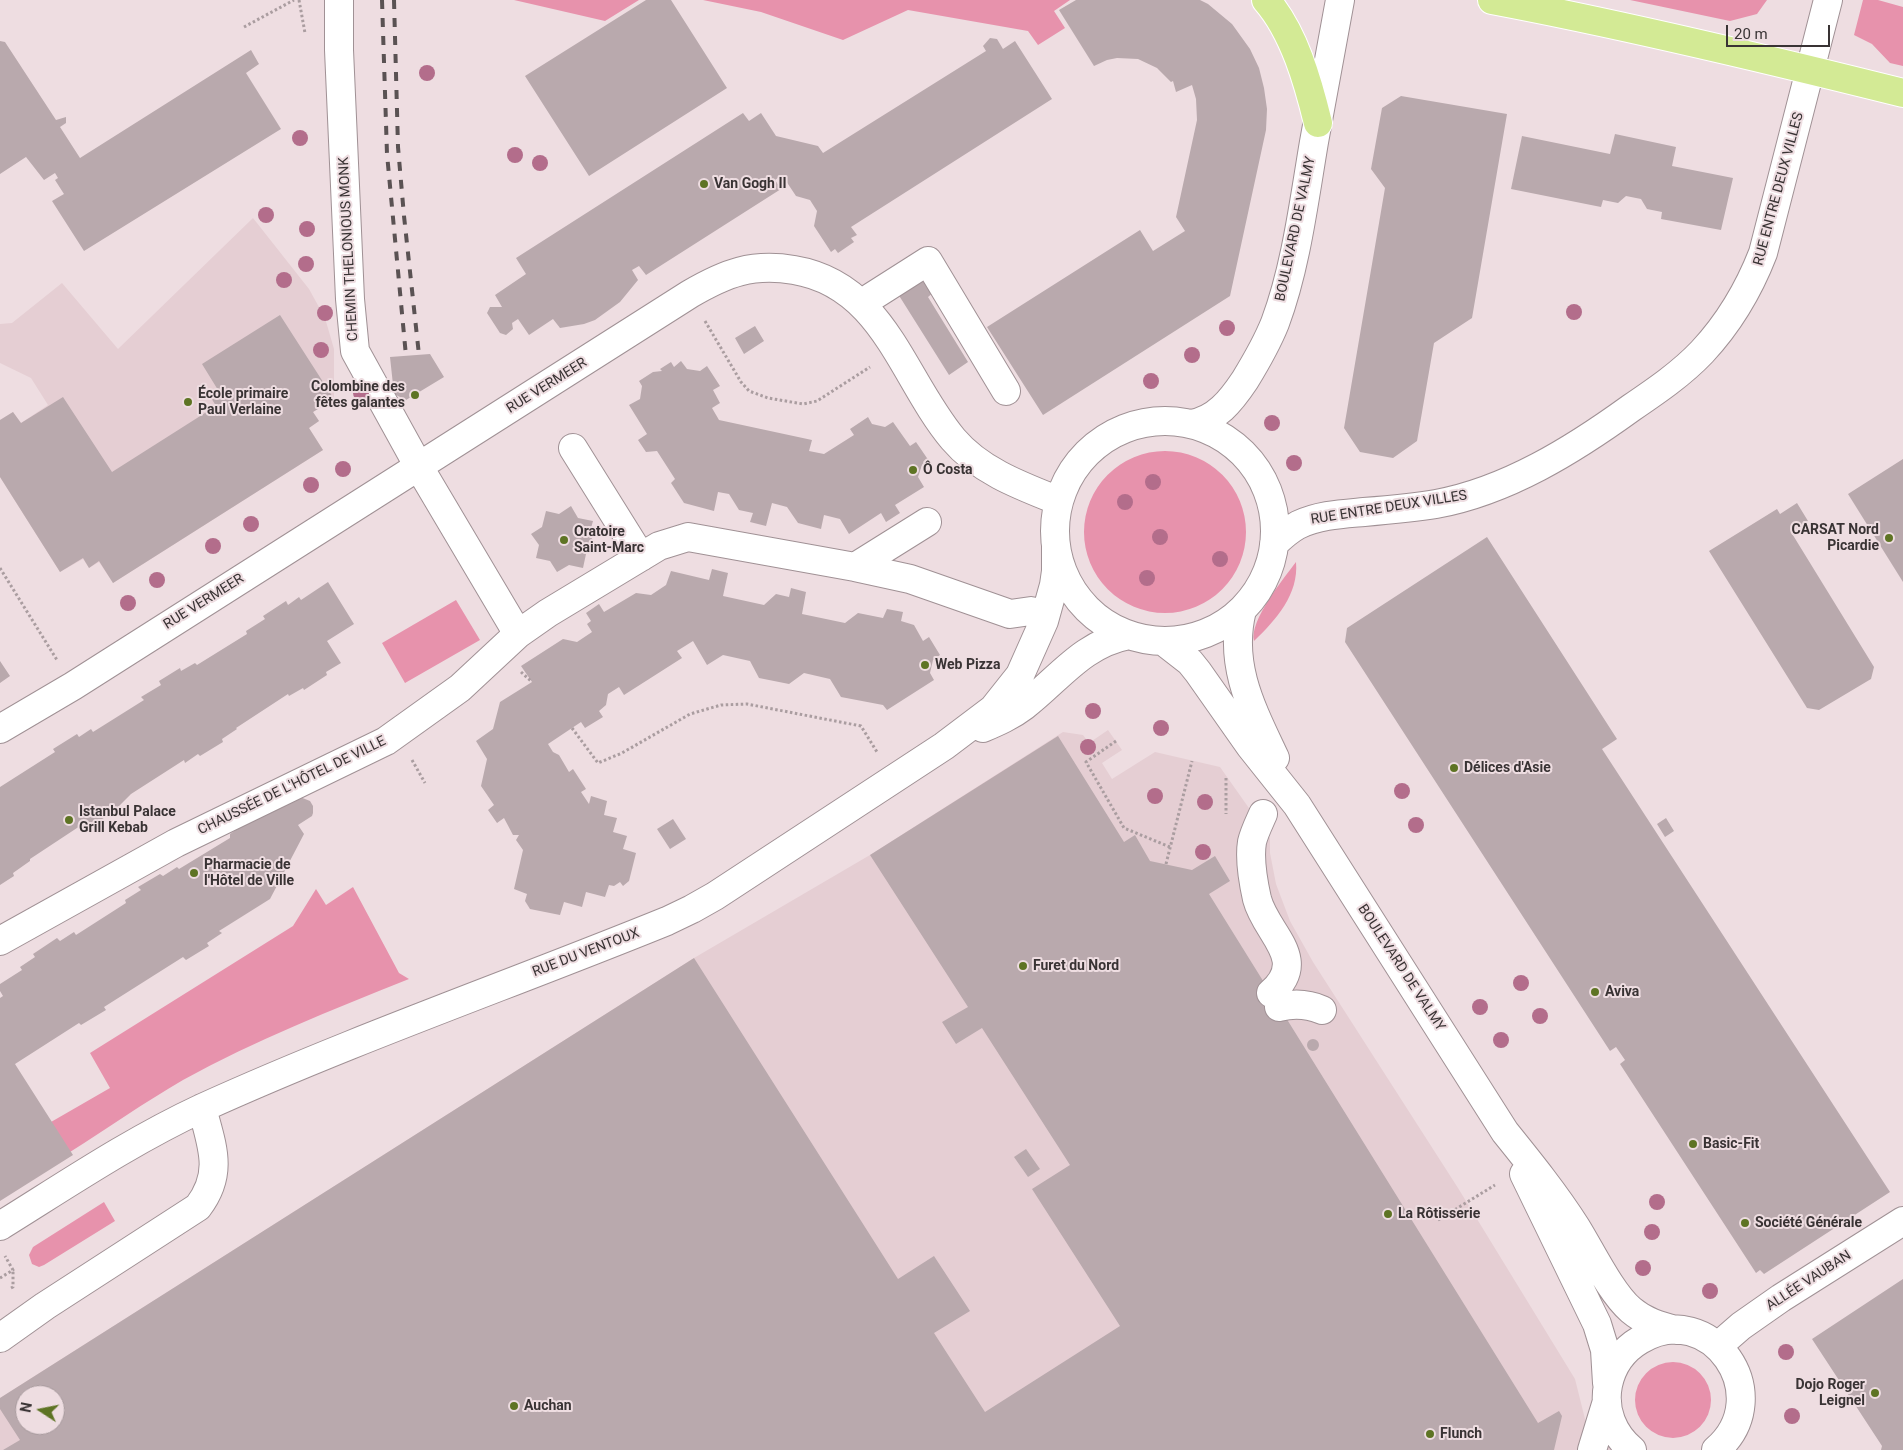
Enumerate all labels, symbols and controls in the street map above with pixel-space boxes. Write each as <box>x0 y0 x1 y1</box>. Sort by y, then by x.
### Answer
scale bar <box>1728 15 1832 47</box>
text: 20 m <box>1734 25 1768 43</box>
street label: RUE ENTRE DEUX VILLES <box>1750 111 1808 267</box>
street label: BOULEVARD DE VALMY <box>1272 155 1320 303</box>
street label: CHEMIN THELONIOUS MONK <box>336 156 362 342</box>
place label: Van Gogh II <box>714 176 787 192</box>
marker: Van Gogh II <box>698 178 710 190</box>
street label: RUE VERMEER <box>504 355 590 417</box>
place label: Colombine des fêtes galantes <box>311 379 405 412</box>
place label: École primaire Paul Verlaine <box>198 386 288 418</box>
marker: Colombine des fêtes galantes <box>409 389 421 401</box>
marker: École primaire Paul Verlaine <box>182 396 194 408</box>
place label: Ô Costa <box>923 462 973 478</box>
marker: Ô Costa <box>907 464 919 476</box>
street label: RUE ENTRE DEUX VILLES <box>1310 487 1468 529</box>
place label: CARSAT Nord Picardie <box>1791 522 1879 554</box>
place label: Oratoire Saint-Marc <box>574 524 644 556</box>
marker: CARSAT Nord Picardie <box>1883 532 1895 544</box>
marker: Oratoire Saint-Marc <box>558 534 570 546</box>
street label: RUE VERMEER <box>161 571 247 633</box>
place label: Web Pizza <box>935 657 1000 673</box>
marker: Web Pizza <box>919 659 931 671</box>
street label: CHAUSSÉE DE L'HÔTEL DE VILLE <box>195 733 389 839</box>
place label: Délices d'Asie <box>1464 760 1551 776</box>
marker: Délices d'Asie <box>1448 762 1460 774</box>
place label: Istanbul Palace Grill Kebab <box>79 804 176 836</box>
marker: Istanbul Palace Grill Kebab <box>63 814 75 826</box>
place label: Pharmacie de l'Hôtel de Ville <box>204 857 294 890</box>
marker: Pharmacie de l'Hôtel de Ville <box>188 867 200 879</box>
street label: BOULEVARD DE VALMY <box>1354 901 1448 1035</box>
street label: RUE DU VENTOUX <box>530 925 642 981</box>
place label: Furet du Nord <box>1033 958 1119 974</box>
marker: Furet du Nord <box>1017 960 1029 972</box>
place label: Aviva <box>1605 984 1639 1000</box>
marker: Aviva <box>1589 986 1601 998</box>
place label: Basic-Fit <box>1703 1136 1759 1152</box>
marker: Basic-Fit <box>1687 1138 1699 1150</box>
place label: La Rôtisserie <box>1398 1206 1480 1222</box>
marker: La Rôtisserie <box>1382 1208 1394 1220</box>
place label: Société Générale <box>1755 1215 1862 1231</box>
marker: Société Générale <box>1739 1217 1751 1229</box>
street label: ALLÉE VAUBAN <box>1763 1247 1855 1315</box>
place label: Dojo Roger Leignel <box>1795 1377 1865 1410</box>
north arrow <box>15 1385 65 1435</box>
marker: Dojo Roger Leignel <box>1869 1387 1881 1399</box>
place label: Auchan <box>524 1398 572 1414</box>
marker: Auchan <box>508 1400 520 1412</box>
text: N <box>17 1401 35 1414</box>
place label: Flunch <box>1440 1426 1482 1442</box>
marker: Flunch <box>1424 1428 1436 1440</box>

